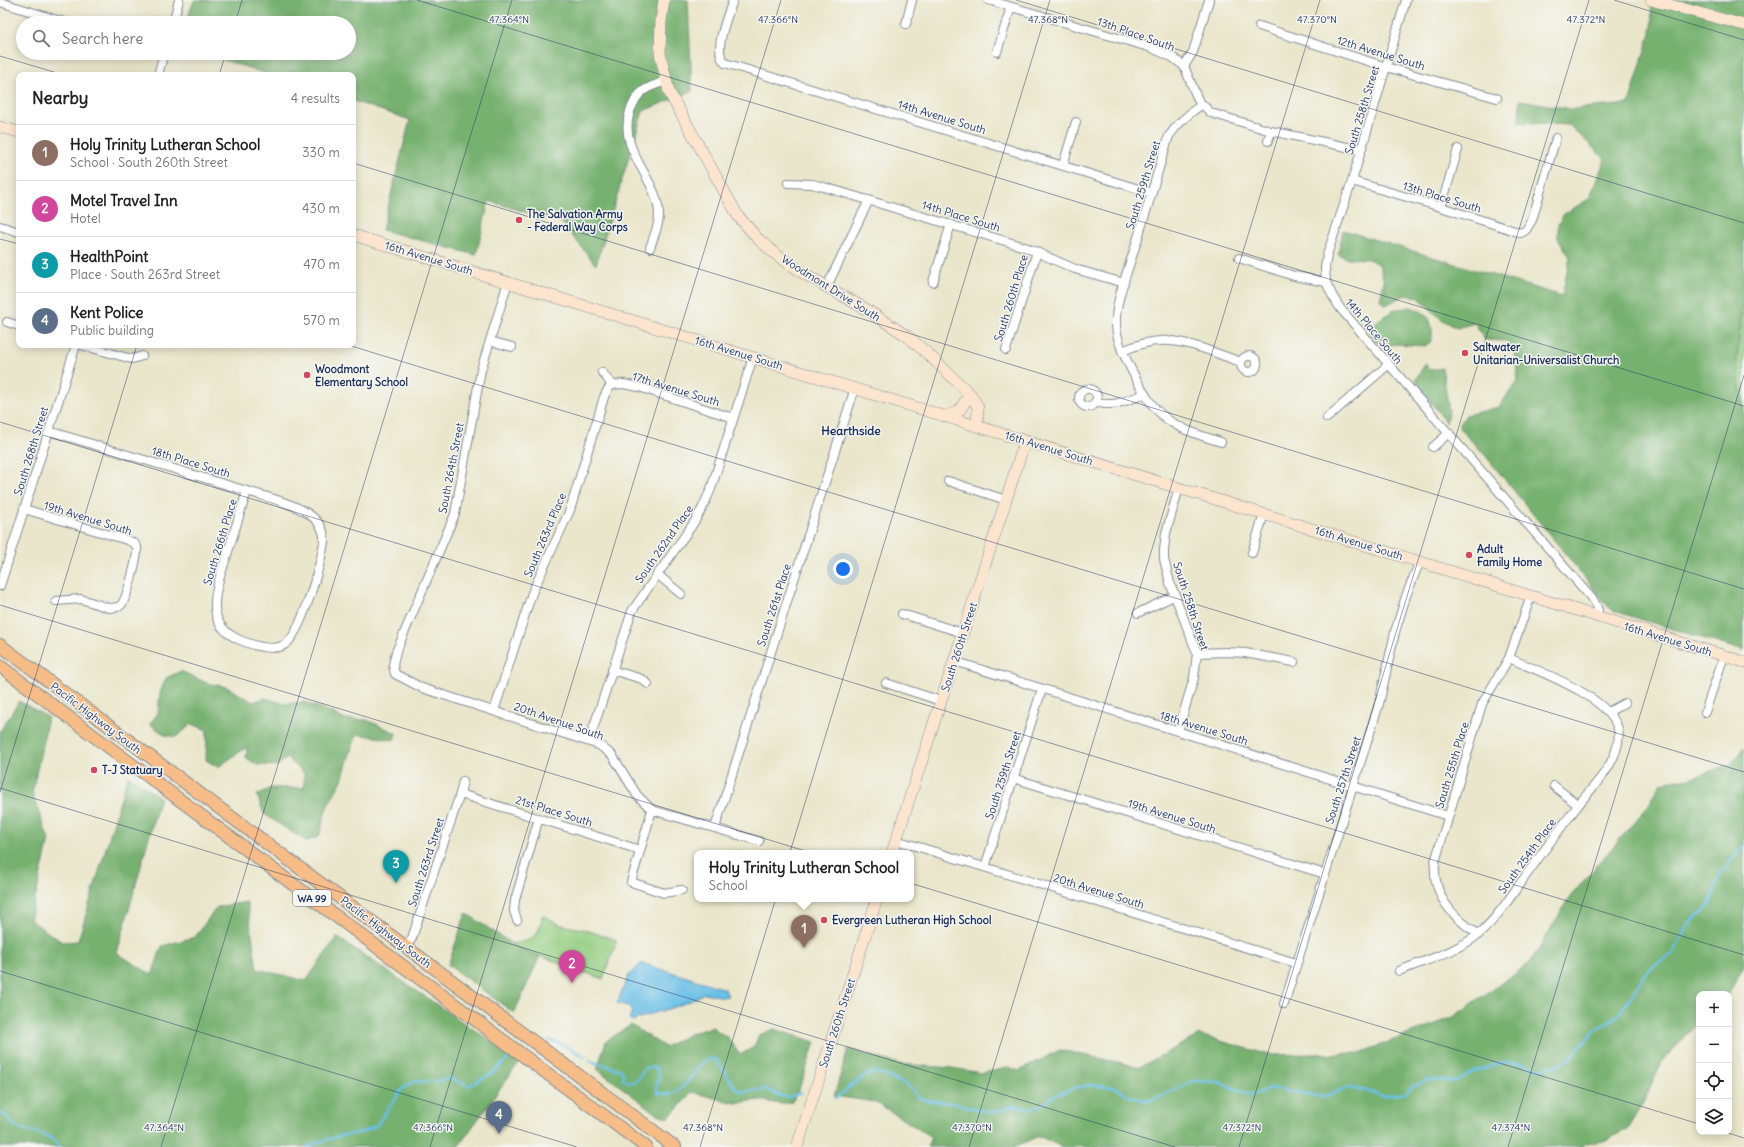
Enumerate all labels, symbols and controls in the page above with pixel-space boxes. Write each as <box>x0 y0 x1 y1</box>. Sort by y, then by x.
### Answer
text: 47.364°N <box>489 13 529 26</box>
text: 47.366°N <box>758 13 798 26</box>
text: 47.368°N <box>1028 13 1068 26</box>
text: 47.370°N <box>1297 13 1337 26</box>
text: 47.372°N <box>1567 13 1605 26</box>
street label: 13th Place South <box>1095 14 1177 54</box>
search box <box>16 16 356 60</box>
icon: search <box>30 27 52 49</box>
text: Search here <box>62 29 143 48</box>
street label: 12th Avenue South <box>1335 33 1427 73</box>
street label: South 258th Street <box>1342 64 1382 156</box>
text: Nearby <box>32 87 88 109</box>
text: 4 results <box>291 90 340 107</box>
street label: 14th Avenue South <box>896 97 988 137</box>
text: Holy Trinity Lutheran School <box>70 135 260 154</box>
street label: South 259th Street <box>1123 139 1163 231</box>
text: 1 <box>42 144 48 161</box>
text: 330 m <box>302 144 340 161</box>
text: School · South 260th Street <box>70 154 228 171</box>
street label: 13th Place South <box>1401 178 1483 216</box>
text: Motel Travel Inn <box>70 191 178 210</box>
street label: 14th Place South <box>920 197 1002 235</box>
text: 2 <box>41 200 49 217</box>
text: 430 m <box>302 200 340 217</box>
place label: The Salvation Army - Federal Way Corps <box>527 207 628 235</box>
text: Hotel <box>70 210 101 227</box>
marker: The Salvation Army - Federal Way Corps <box>514 215 524 225</box>
street label: 16th Avenue South <box>383 238 475 278</box>
text: HealthPoint <box>70 247 148 266</box>
street label: Woodmont Drive South <box>779 252 883 324</box>
street label: South 260th Place <box>991 253 1031 343</box>
text: 3 <box>41 256 49 273</box>
text: 470 m <box>303 256 340 273</box>
text: Place · South 263rd Street <box>70 266 220 283</box>
street label: 14th Place South <box>1342 295 1406 367</box>
text: Kent Police <box>70 303 143 322</box>
text: 4 <box>41 312 49 329</box>
text: 570 m <box>303 312 340 329</box>
text: Public building <box>70 322 154 339</box>
street label: 16th Avenue South <box>693 333 785 373</box>
place label: Saltwater Unitarian-Universalist Church <box>1473 340 1620 367</box>
marker: Saltwater Unitarian-Universalist Church <box>1460 348 1470 358</box>
place label: Woodmont Elementary School <box>315 362 408 390</box>
street label: 17th Avenue South <box>631 369 721 409</box>
marker: Woodmont Elementary School <box>302 370 312 380</box>
street label: South 268th Street <box>11 405 51 497</box>
street label: South 264th Street <box>435 421 467 515</box>
district label: Hearthside <box>821 423 881 438</box>
street label: 16th Avenue South <box>1003 428 1095 468</box>
street label: 18th Place South <box>150 443 232 481</box>
street label: South 263rd Place <box>521 491 569 579</box>
street label: South 266th Place <box>200 497 240 587</box>
street label: 19th Avenue South <box>42 498 134 538</box>
street label: South 262nd Place <box>632 502 696 586</box>
street label: 16th Avenue South <box>1313 523 1405 563</box>
place label: Adult Family Home <box>1477 542 1542 570</box>
marker: Adult Family Home <box>1464 550 1474 560</box>
your location <box>833 559 853 579</box>
street label: South 258th Street <box>1170 560 1212 652</box>
street label: South 261st Place <box>754 562 794 648</box>
street label: South 260th Street <box>938 600 980 693</box>
street label: 16th Avenue South <box>1622 619 1714 659</box>
street label: Pacific Highway South <box>48 679 144 757</box>
street label: 20th Avenue South <box>512 699 606 743</box>
street label: 18th Avenue South <box>1158 708 1250 748</box>
street label: South 255th Place <box>1432 720 1472 810</box>
street label: South 259th Street <box>982 729 1024 821</box>
street label: South 257th Street <box>1322 734 1364 826</box>
place label: T-J Statuary <box>102 763 163 778</box>
marker: T-J Statuary <box>89 765 99 775</box>
street label: 21st Place South <box>514 793 594 829</box>
street label: 19th Avenue South <box>1126 796 1218 836</box>
street label: South 263rd Street <box>405 815 447 908</box>
street label: South 254th Place <box>1495 816 1559 896</box>
pin: 3 <box>383 850 409 883</box>
popup <box>694 850 914 902</box>
text: Holy Trinity Lutheran School <box>709 858 899 877</box>
street label: 20th Avenue South <box>1052 871 1146 911</box>
text: School <box>709 877 748 894</box>
road number: WA 99 <box>293 890 331 906</box>
street label: Pacific Highway South <box>338 893 434 971</box>
place label: Evergreen Lutheran High School <box>832 913 991 928</box>
pin: 1 <box>791 915 817 948</box>
marker: Evergreen Lutheran High School <box>819 915 829 925</box>
pin: 2 <box>559 950 585 983</box>
street label: South 260th Street <box>816 976 858 1069</box>
map controls <box>1696 991 1732 1135</box>
button: + <box>1696 991 1732 1027</box>
button: − <box>1696 1027 1732 1063</box>
button: locate <box>1696 1063 1732 1099</box>
button: layers <box>1696 1099 1732 1135</box>
pin: 4 <box>486 1101 512 1134</box>
text: 47.364°N <box>144 1121 184 1134</box>
text: 47.366°N <box>413 1121 453 1134</box>
text: 47.368°N <box>683 1121 723 1134</box>
text: 47.370°N <box>952 1121 992 1134</box>
text: 47.372°N <box>1223 1121 1261 1134</box>
text: 47.374°N <box>1491 1121 1531 1134</box>

